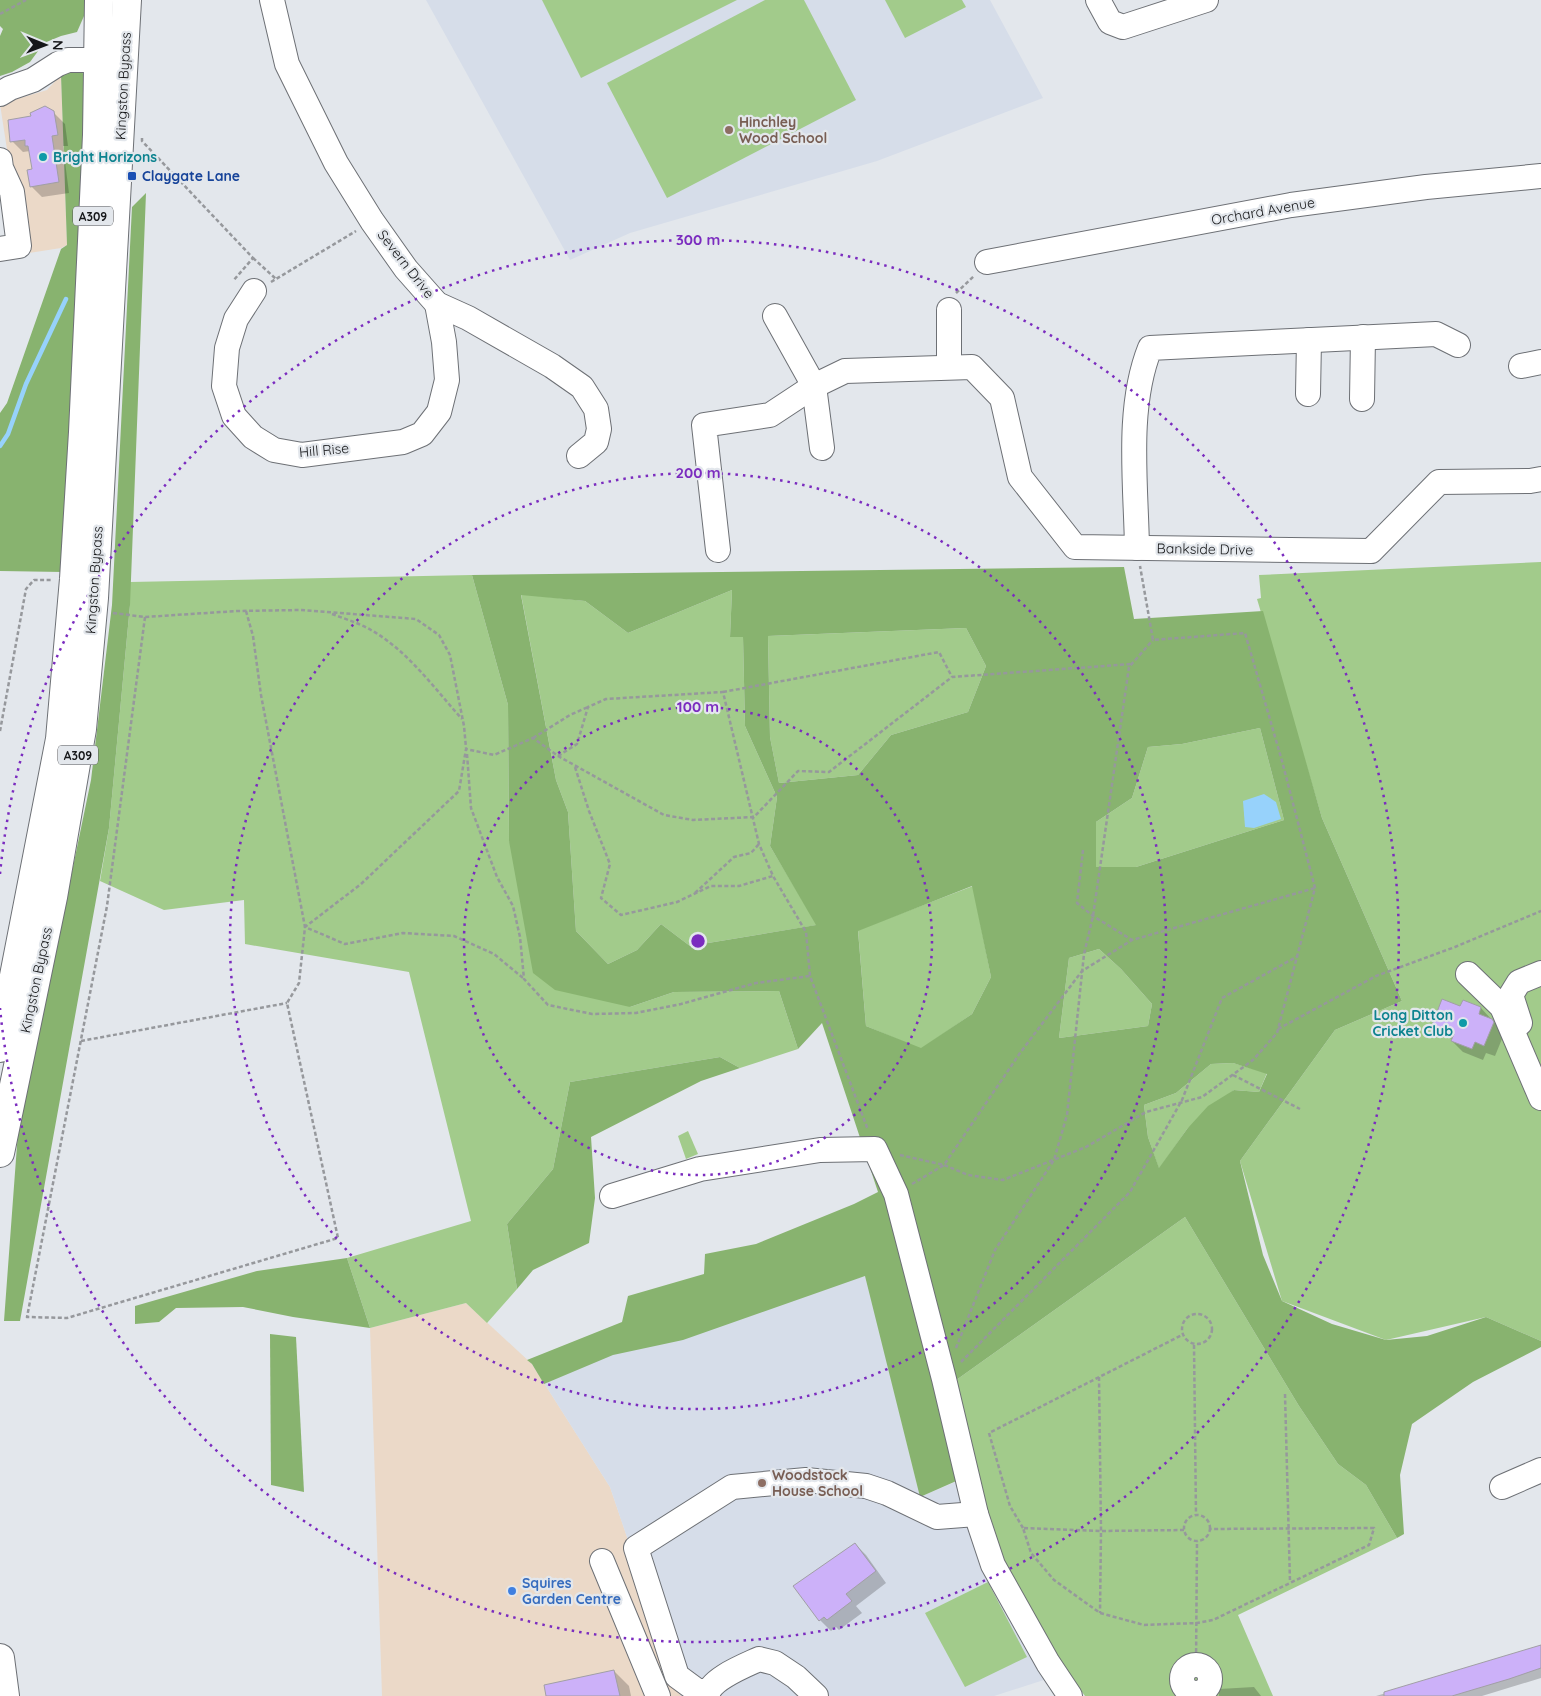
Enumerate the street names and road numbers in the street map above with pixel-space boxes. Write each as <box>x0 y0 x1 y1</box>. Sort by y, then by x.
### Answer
street label: Kingston Bypass <box>111 32 135 140</box>
street label: Orchard Avenue <box>1210 193 1316 229</box>
road number: A309 <box>73 207 113 226</box>
street label: Severn Drive <box>374 226 438 302</box>
street label: Hill Rise <box>298 439 350 461</box>
street label: Kingston Bypass <box>81 526 107 634</box>
street label: Bankside Drive <box>1157 539 1254 559</box>
road number: A309 <box>58 746 98 764</box>
street label: Kingston Bypass <box>16 925 56 1035</box>

